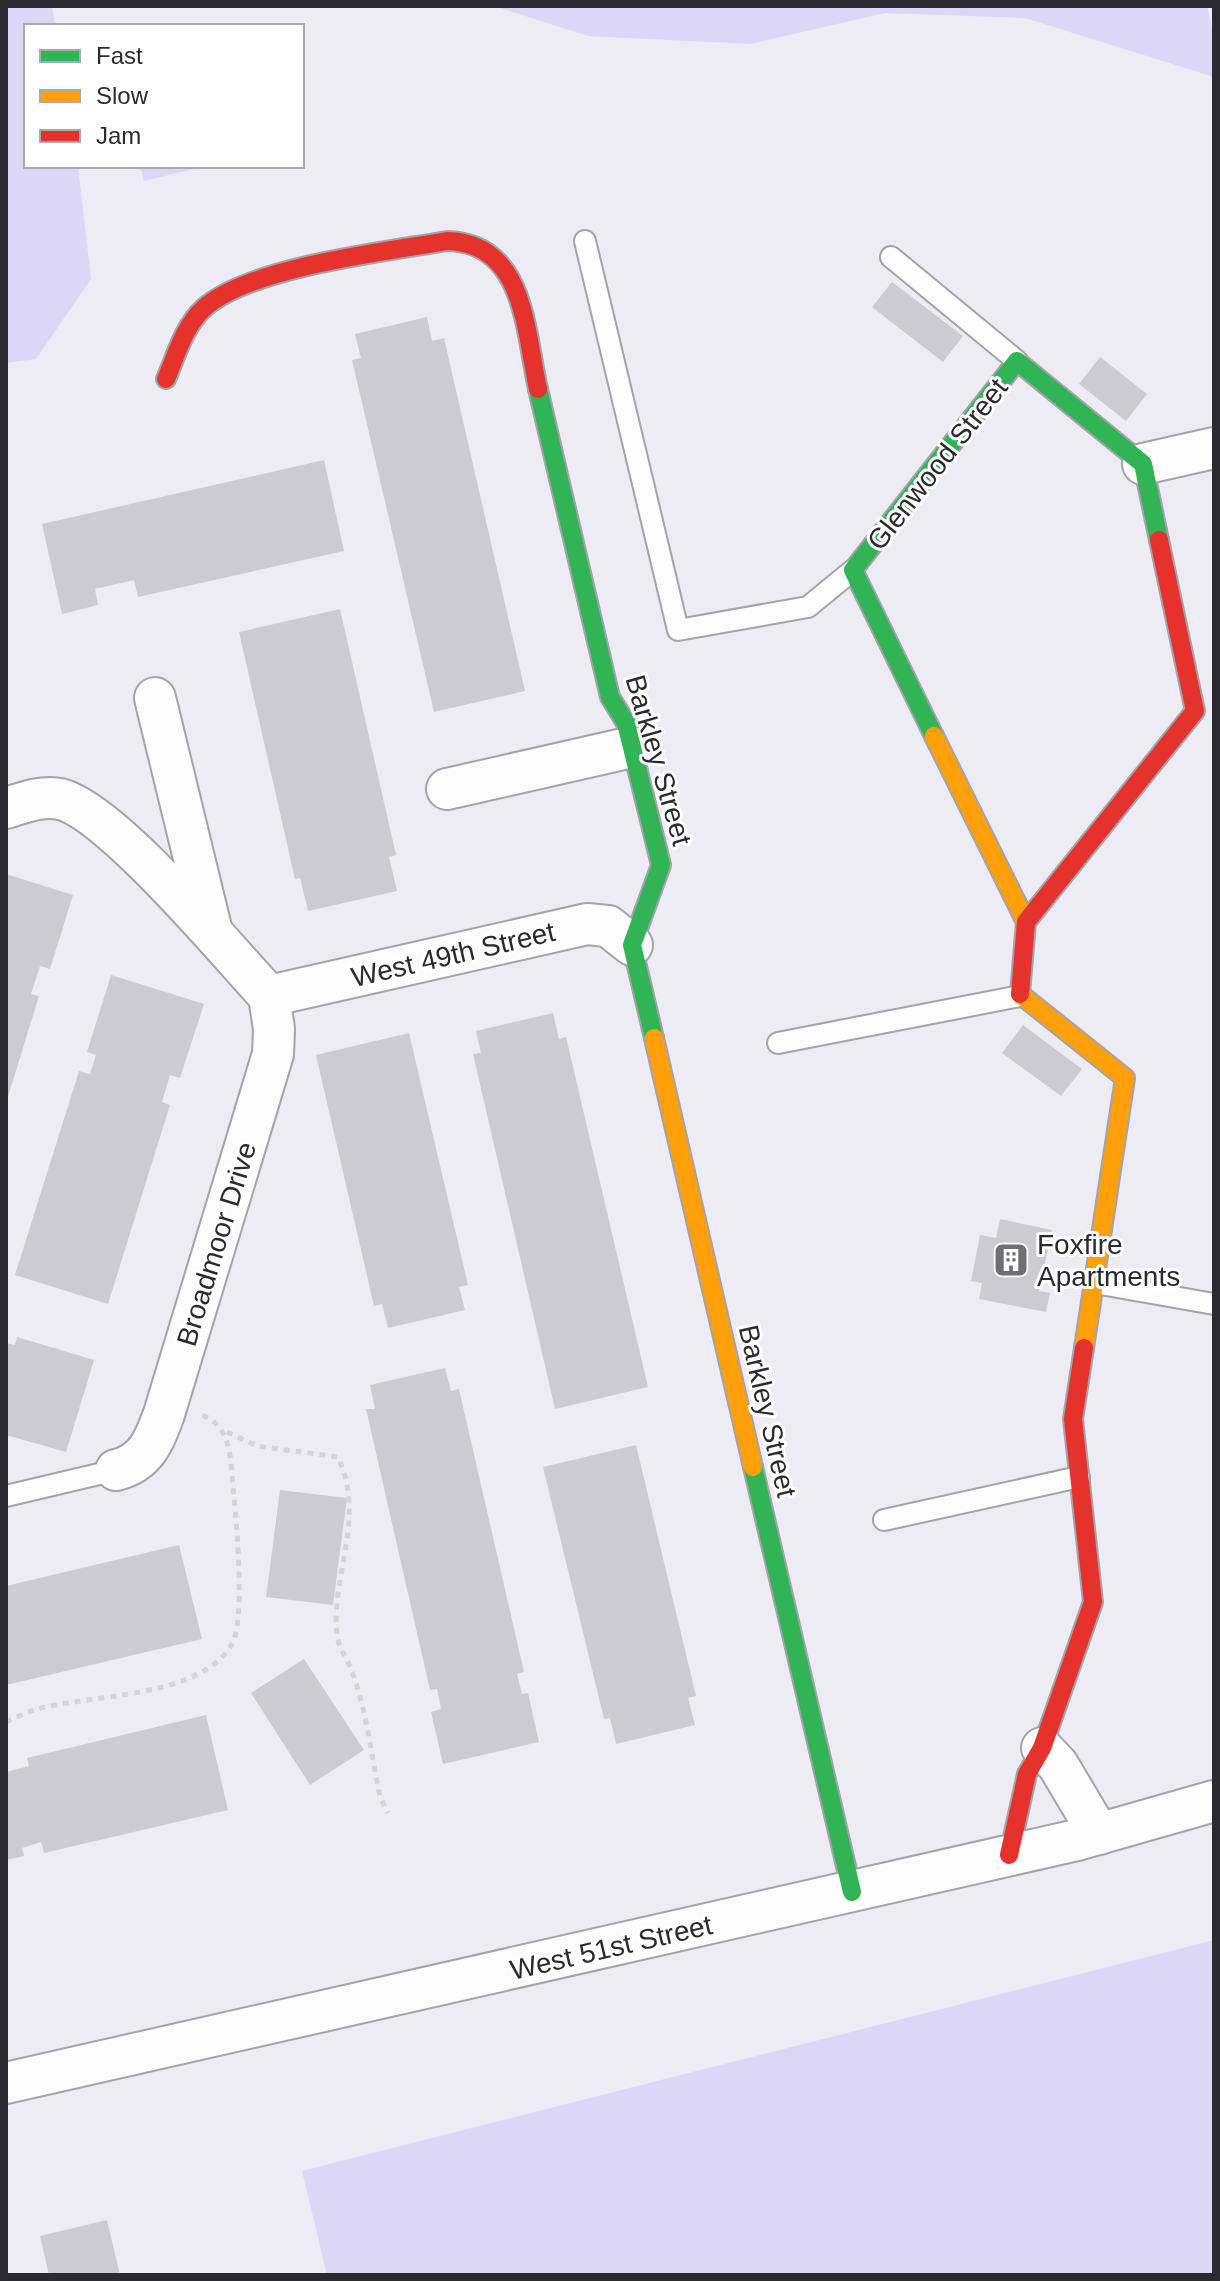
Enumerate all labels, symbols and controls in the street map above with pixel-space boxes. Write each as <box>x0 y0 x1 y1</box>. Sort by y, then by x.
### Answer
legend <box>24 24 304 168</box>
text: Fast <box>96 42 143 69</box>
text: Slow <box>96 82 149 109</box>
text: Jam <box>96 122 141 149</box>
street label: Glenwood Street <box>861 372 1014 556</box>
street label: Barkley Street <box>619 671 698 849</box>
street label: West 49th Street <box>348 916 558 993</box>
street label: Broadmoor Drive <box>171 1138 262 1350</box>
place label: Foxfire Apartments <box>1037 1229 1180 1292</box>
building icon: Foxfire Apartments <box>992 1241 1030 1279</box>
street label: Barkley Street <box>733 1322 802 1500</box>
street label: West 51st Street <box>507 1909 715 1986</box>

